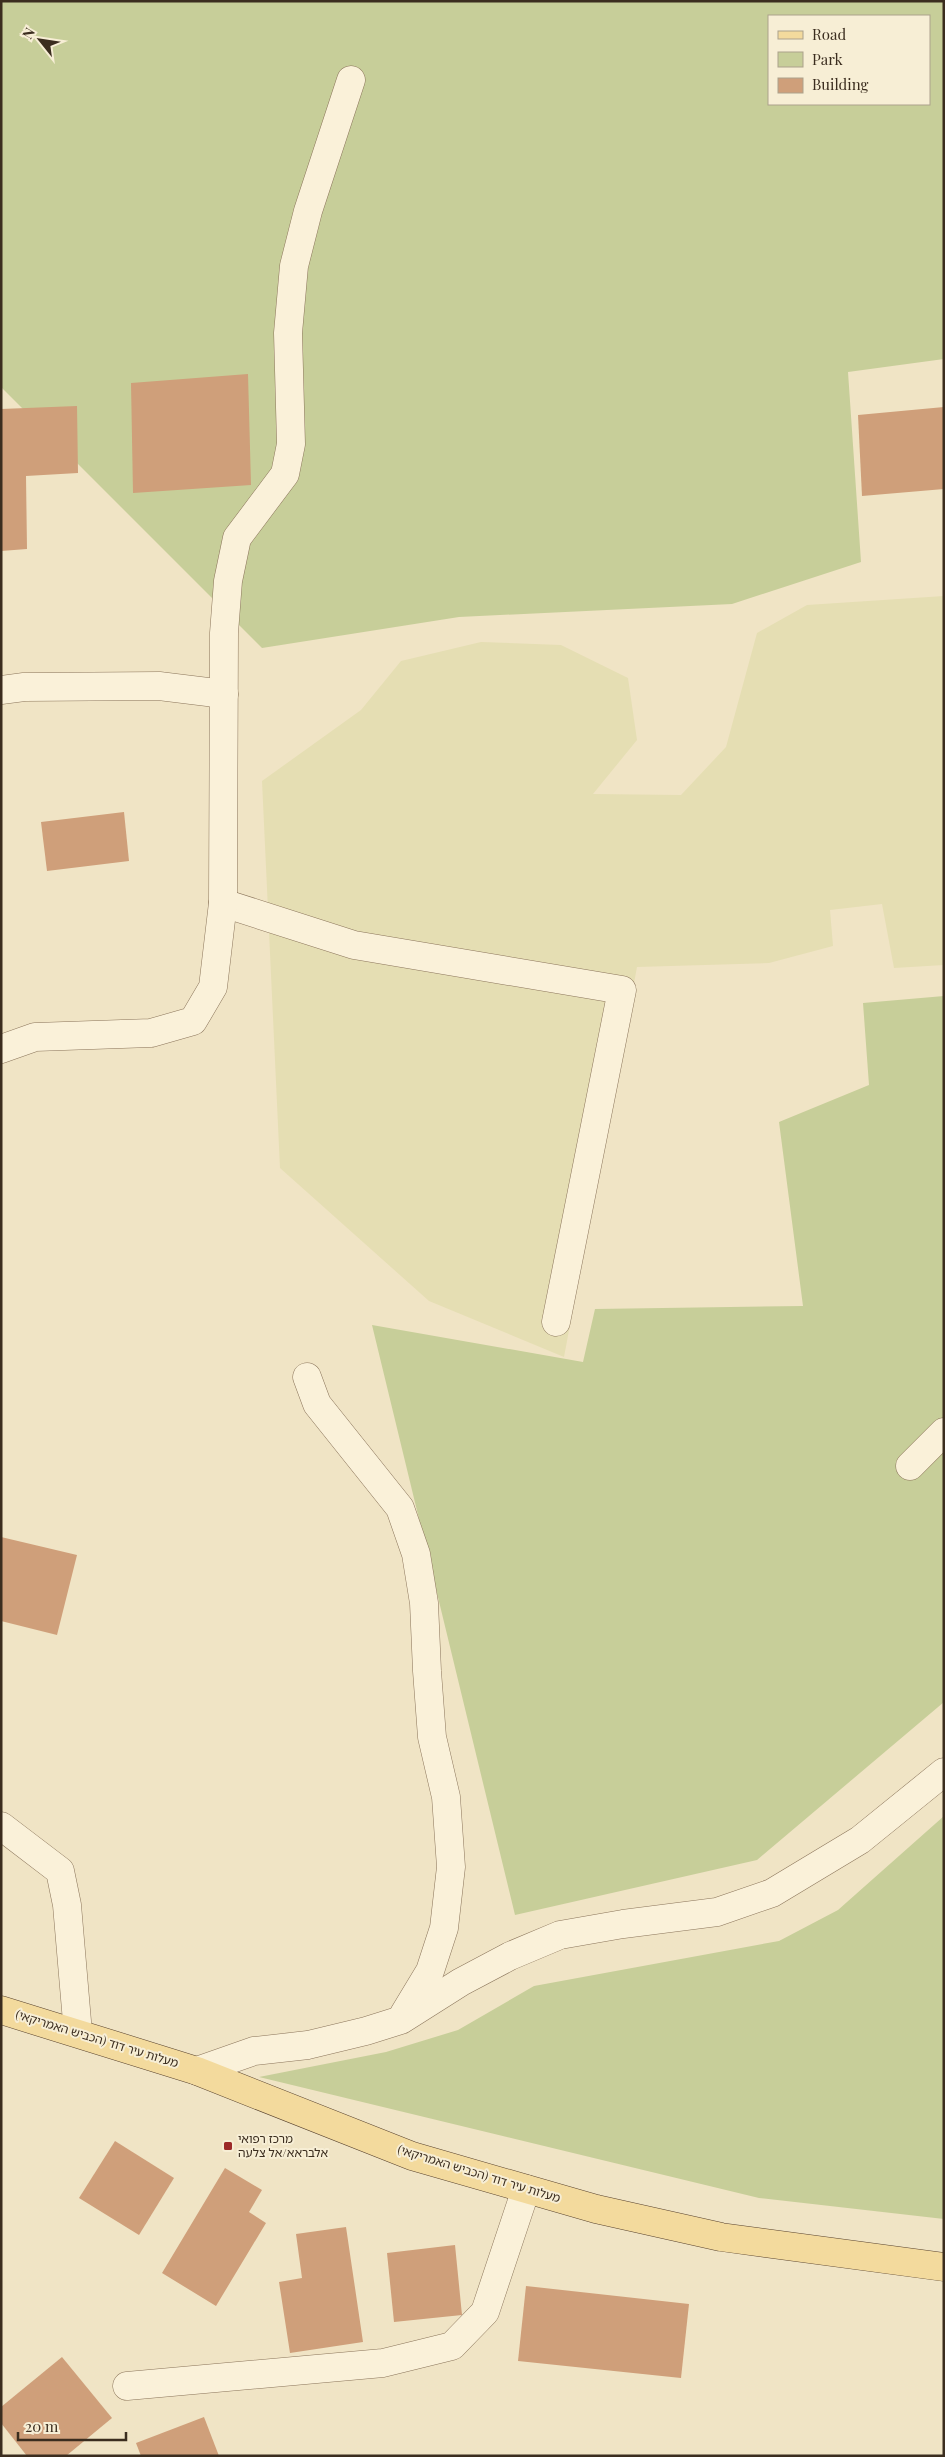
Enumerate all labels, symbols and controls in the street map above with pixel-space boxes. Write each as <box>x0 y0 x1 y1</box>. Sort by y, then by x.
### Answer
north arrow <box>15 15 65 65</box>
legend <box>768 15 930 105</box>
text: N <box>18 24 39 42</box>
text: Road <box>812 24 846 44</box>
text: Park <box>812 49 844 69</box>
text: Building <box>812 74 869 94</box>
street label: מעלות עיר דוד (הכביש האמריקאי) <box>14 2006 181 2071</box>
place label: מרכז רפואי אלבראא/אל צלעה <box>238 2130 329 2160</box>
marker: מרכז רפואי אלבראא/אל צלעה <box>222 2140 234 2152</box>
street label: מעלות עיר דוד (הכביש האמריקאי) <box>396 2141 563 2206</box>
scale bar <box>18 2410 125 2442</box>
text: 20 m <box>25 2416 59 2436</box>

